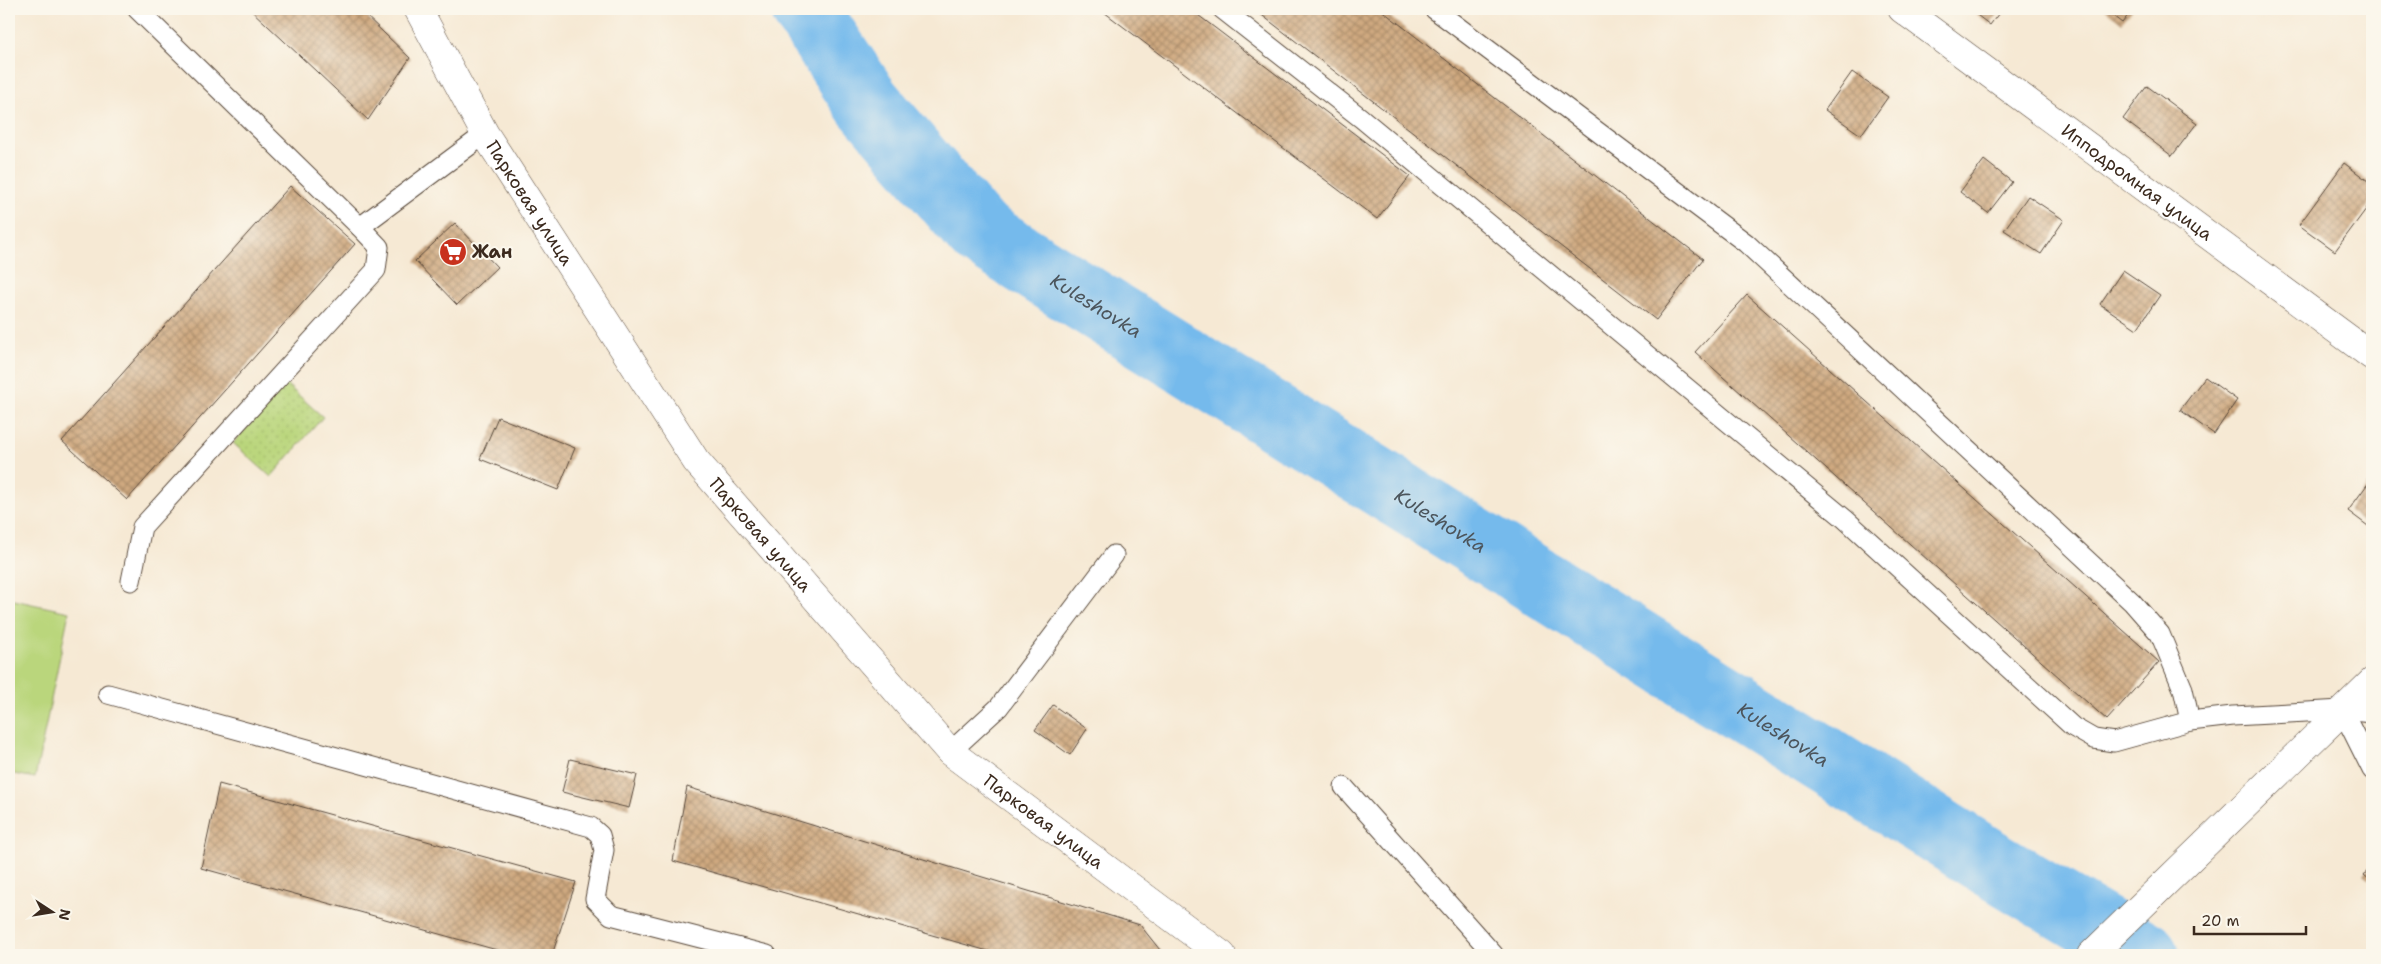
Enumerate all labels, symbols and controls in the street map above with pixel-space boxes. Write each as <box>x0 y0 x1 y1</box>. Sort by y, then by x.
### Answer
street label: Ипподромная улица <box>2056 119 2217 246</box>
street label: Парковая улица <box>480 136 579 270</box>
supermarket icon: Жан <box>438 237 468 267</box>
place label: Жан <box>472 240 513 264</box>
water label: Kuleshovka <box>1046 267 1147 344</box>
street label: Парковая улица <box>704 473 817 597</box>
water label: Kuleshovka <box>1390 482 1491 558</box>
water label: Kuleshovka <box>1733 696 1834 772</box>
street label: Парковая улица <box>979 769 1109 875</box>
north arrow <box>28 886 78 936</box>
scale bar <box>2194 904 2306 936</box>
text: N <box>55 907 75 922</box>
text: 20 m <box>2201 911 2240 931</box>

